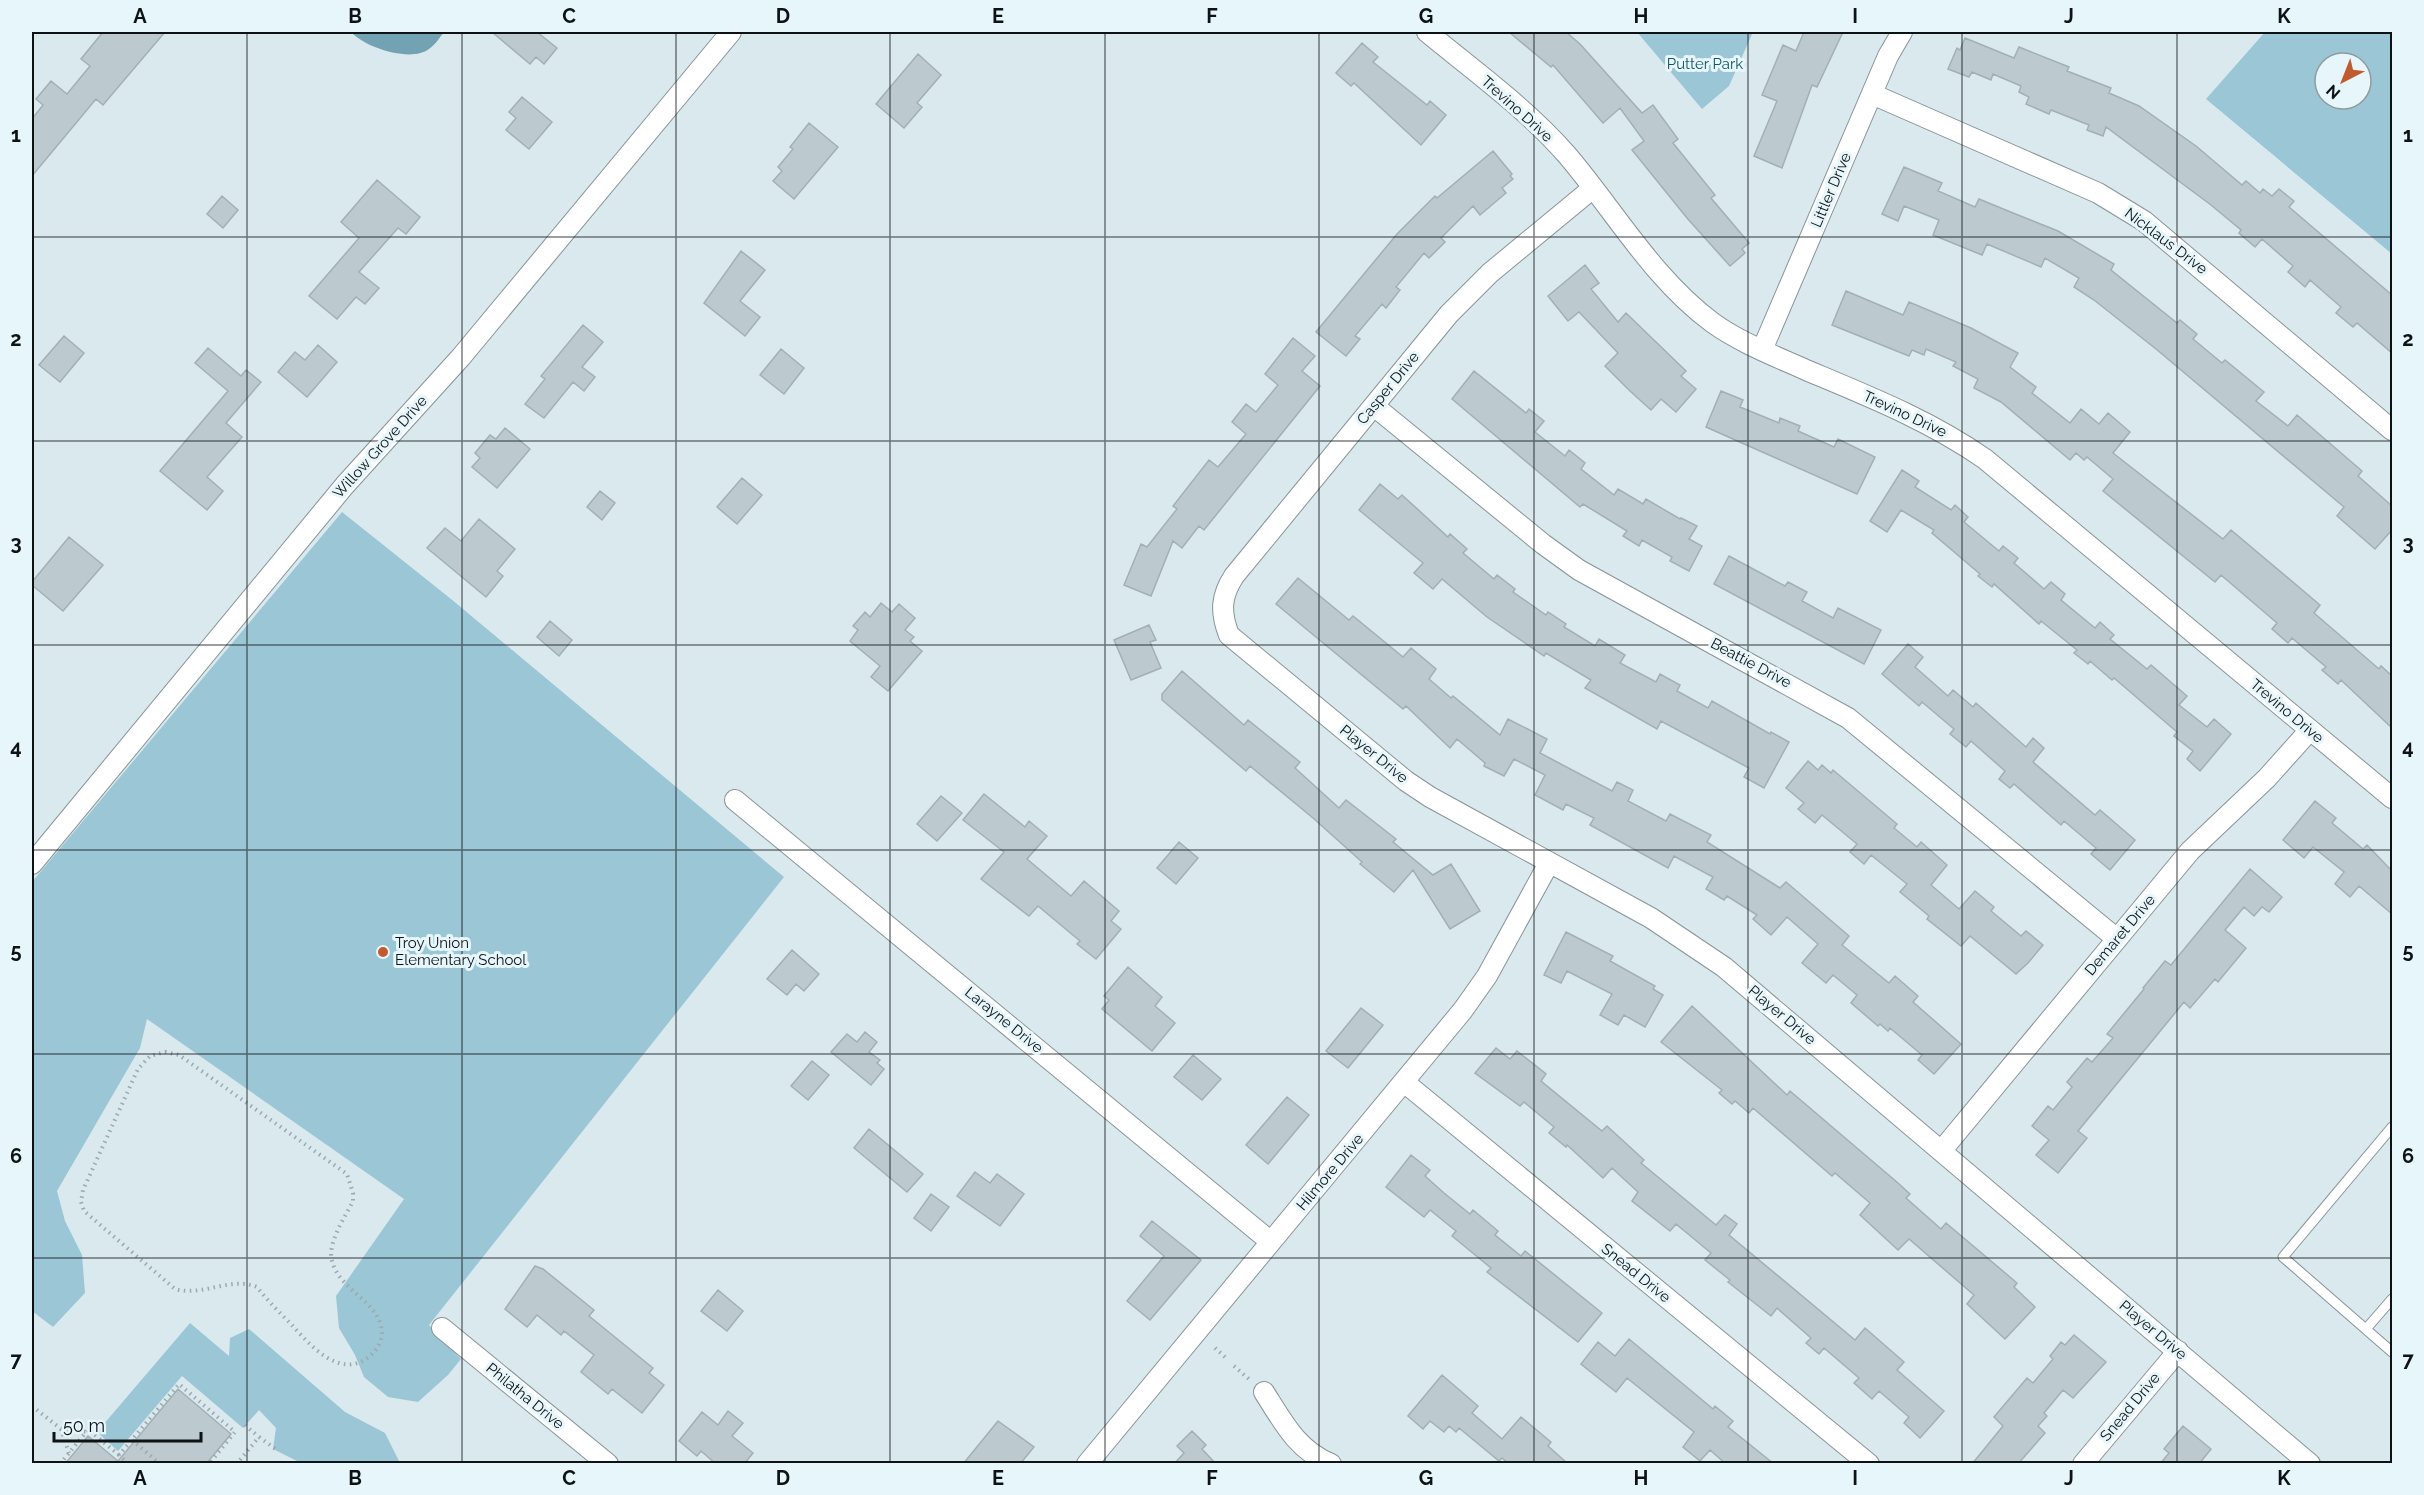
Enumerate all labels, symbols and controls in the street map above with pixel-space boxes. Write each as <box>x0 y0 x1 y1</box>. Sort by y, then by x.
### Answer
text: A <box>133 4 147 28</box>
text: B <box>348 4 362 28</box>
text: C <box>562 4 576 28</box>
text: D <box>776 4 790 28</box>
text: E <box>992 4 1004 28</box>
text: F <box>1206 4 1218 28</box>
text: G <box>1419 4 1433 28</box>
text: H <box>1634 4 1648 28</box>
text: I <box>1852 4 1858 28</box>
text: J <box>2064 4 2074 28</box>
text: K <box>2277 4 2291 28</box>
north arrow <box>2313 51 2373 111</box>
park label: Putter Park <box>1667 55 1743 73</box>
street label: Trevino Drive <box>1478 72 1557 146</box>
text: N <box>2322 81 2344 103</box>
text: 1 <box>11 123 21 147</box>
text: 1 <box>2403 123 2413 147</box>
street label: Littler Drive <box>1807 150 1855 230</box>
street label: Nicklaus Drive <box>2121 204 2211 278</box>
text: 2 <box>10 327 22 351</box>
text: 2 <box>2402 327 2414 351</box>
street label: Casper Drive <box>1353 348 1423 428</box>
street label: Trevino Drive <box>1860 387 1950 441</box>
street label: Willow Grove Drive <box>329 392 431 502</box>
text: 3 <box>10 531 22 555</box>
text: 3 <box>2402 531 2414 555</box>
street label: Beattie Drive <box>1708 634 1795 692</box>
street label: Trevino Drive <box>2247 675 2327 747</box>
street label: Player Drive <box>1336 721 1412 787</box>
text: 4 <box>10 735 22 759</box>
text: 4 <box>2402 735 2414 759</box>
street label: Demaret Drive <box>2081 891 2159 979</box>
place label: Troy Union Elementary School <box>395 934 527 969</box>
text: 5 <box>10 939 22 963</box>
text: 5 <box>2402 939 2414 963</box>
marker: Troy Union Elementary School <box>376 945 390 959</box>
street label: Player Drive <box>1745 982 1820 1049</box>
street label: Larayne Drive <box>961 983 1047 1057</box>
street label: Hilmore Drive <box>1293 1130 1367 1214</box>
text: 6 <box>10 1144 22 1168</box>
text: 6 <box>2402 1144 2414 1168</box>
street label: Snead Drive <box>1598 1240 1674 1306</box>
street label: Player Drive <box>2116 1297 2191 1364</box>
text: 7 <box>10 1348 22 1372</box>
text: 7 <box>2402 1348 2414 1372</box>
street label: Philatha Drive <box>482 1359 568 1433</box>
street label: Snead Drive <box>2096 1369 2164 1445</box>
scale bar <box>54 1405 201 1443</box>
text: 50 m <box>63 1415 105 1436</box>
text: A <box>133 1466 147 1490</box>
text: B <box>348 1466 362 1490</box>
text: C <box>562 1466 576 1490</box>
text: D <box>776 1466 790 1490</box>
text: E <box>992 1466 1004 1490</box>
text: F <box>1206 1466 1218 1490</box>
text: G <box>1419 1466 1433 1490</box>
text: H <box>1634 1466 1648 1490</box>
text: I <box>1852 1466 1858 1490</box>
text: J <box>2064 1466 2074 1490</box>
text: K <box>2277 1466 2291 1490</box>

